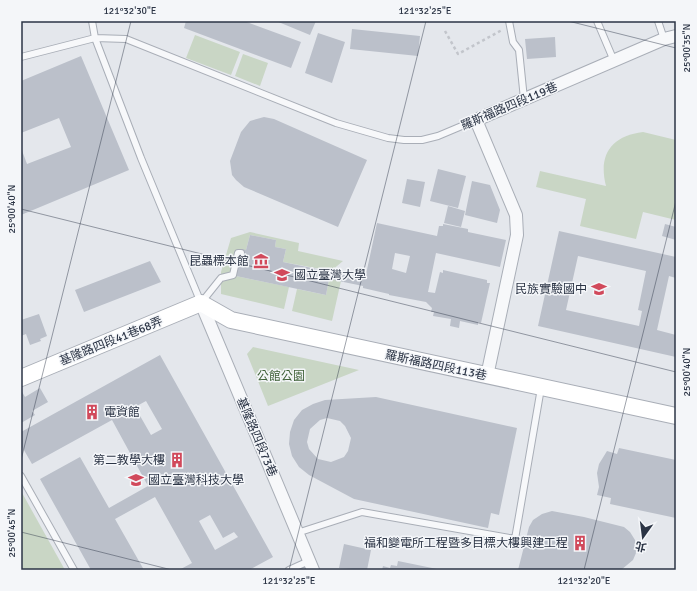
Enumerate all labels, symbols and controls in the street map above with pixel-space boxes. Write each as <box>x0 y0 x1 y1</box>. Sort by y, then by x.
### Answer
text: 121°32'30"E <box>103 5 157 17</box>
text: 121°32'25"E <box>398 5 452 17</box>
text: 25°00'35"N <box>681 24 693 72</box>
street label: 羅斯福路四段119巷 <box>459 79 560 134</box>
text: 25°00'40"N <box>6 185 18 233</box>
museum icon: 昆蟲標本館 <box>252 252 270 270</box>
place label: 昆蟲標本館 <box>189 254 249 269</box>
school or university icon: 國立臺灣大學 <box>273 266 291 284</box>
place label: 國立臺灣大學 <box>294 268 366 283</box>
school or university icon: 民族實驗國中 <box>590 280 608 298</box>
place label: 民族實驗國中 <box>515 282 587 297</box>
street label: 基隆路四段41巷68弄 <box>57 314 165 369</box>
street label: 羅斯福路四段113巷 <box>384 347 488 384</box>
text: 25°00'40"N <box>681 348 693 396</box>
park label: 公館公園 <box>257 369 305 384</box>
street label: 基隆路四段73巷 <box>233 395 280 479</box>
building icon: 電資館 <box>83 403 101 421</box>
place label: 電資館 <box>104 405 140 420</box>
building icon: 第二教學大樓 <box>168 451 186 469</box>
place label: 第二教學大樓 <box>93 453 165 468</box>
school or university icon: 國立臺灣科技大學 <box>127 471 145 489</box>
place label: 國立臺灣科技大學 <box>148 473 244 488</box>
text: 25°00'45"N <box>6 509 18 557</box>
north arrow <box>623 517 663 557</box>
building icon: 福和變電所工程暨多目標大樓興建工程 <box>571 534 589 552</box>
place label: 福和變電所工程暨多目標大樓興建工程 <box>364 536 568 551</box>
text: 北 <box>634 539 648 554</box>
text: 121°32'25"E <box>262 575 316 587</box>
text: 121°32'20"E <box>557 575 611 587</box>

